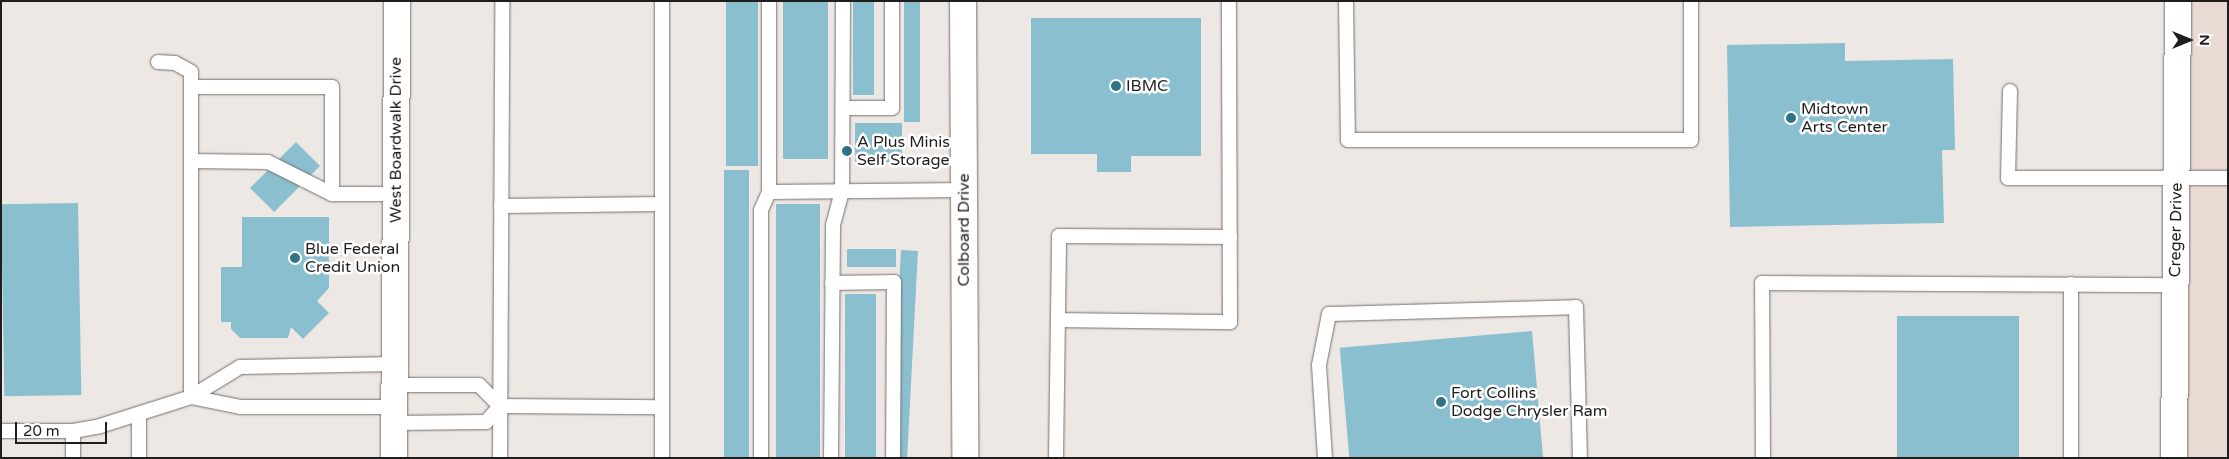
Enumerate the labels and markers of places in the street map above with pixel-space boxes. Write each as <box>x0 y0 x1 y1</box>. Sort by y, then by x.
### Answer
place label: IBMC <box>1126 76 1168 96</box>
marker: IBMC <box>1110 80 1122 92</box>
place label: Midtown Arts Center <box>1801 99 1888 137</box>
marker: Midtown Arts Center <box>1785 112 1797 124</box>
place label: A Plus Minis Self Storage <box>857 132 950 170</box>
marker: A Plus Minis Self Storage <box>841 145 853 157</box>
place label: Blue Federal Credit Union <box>305 239 400 277</box>
marker: Blue Federal Credit Union <box>289 252 301 264</box>
place label: Fort Collins Dodge Chrysler Ram <box>1451 383 1608 421</box>
marker: Fort Collins Dodge Chrysler Ram <box>1435 396 1447 408</box>

